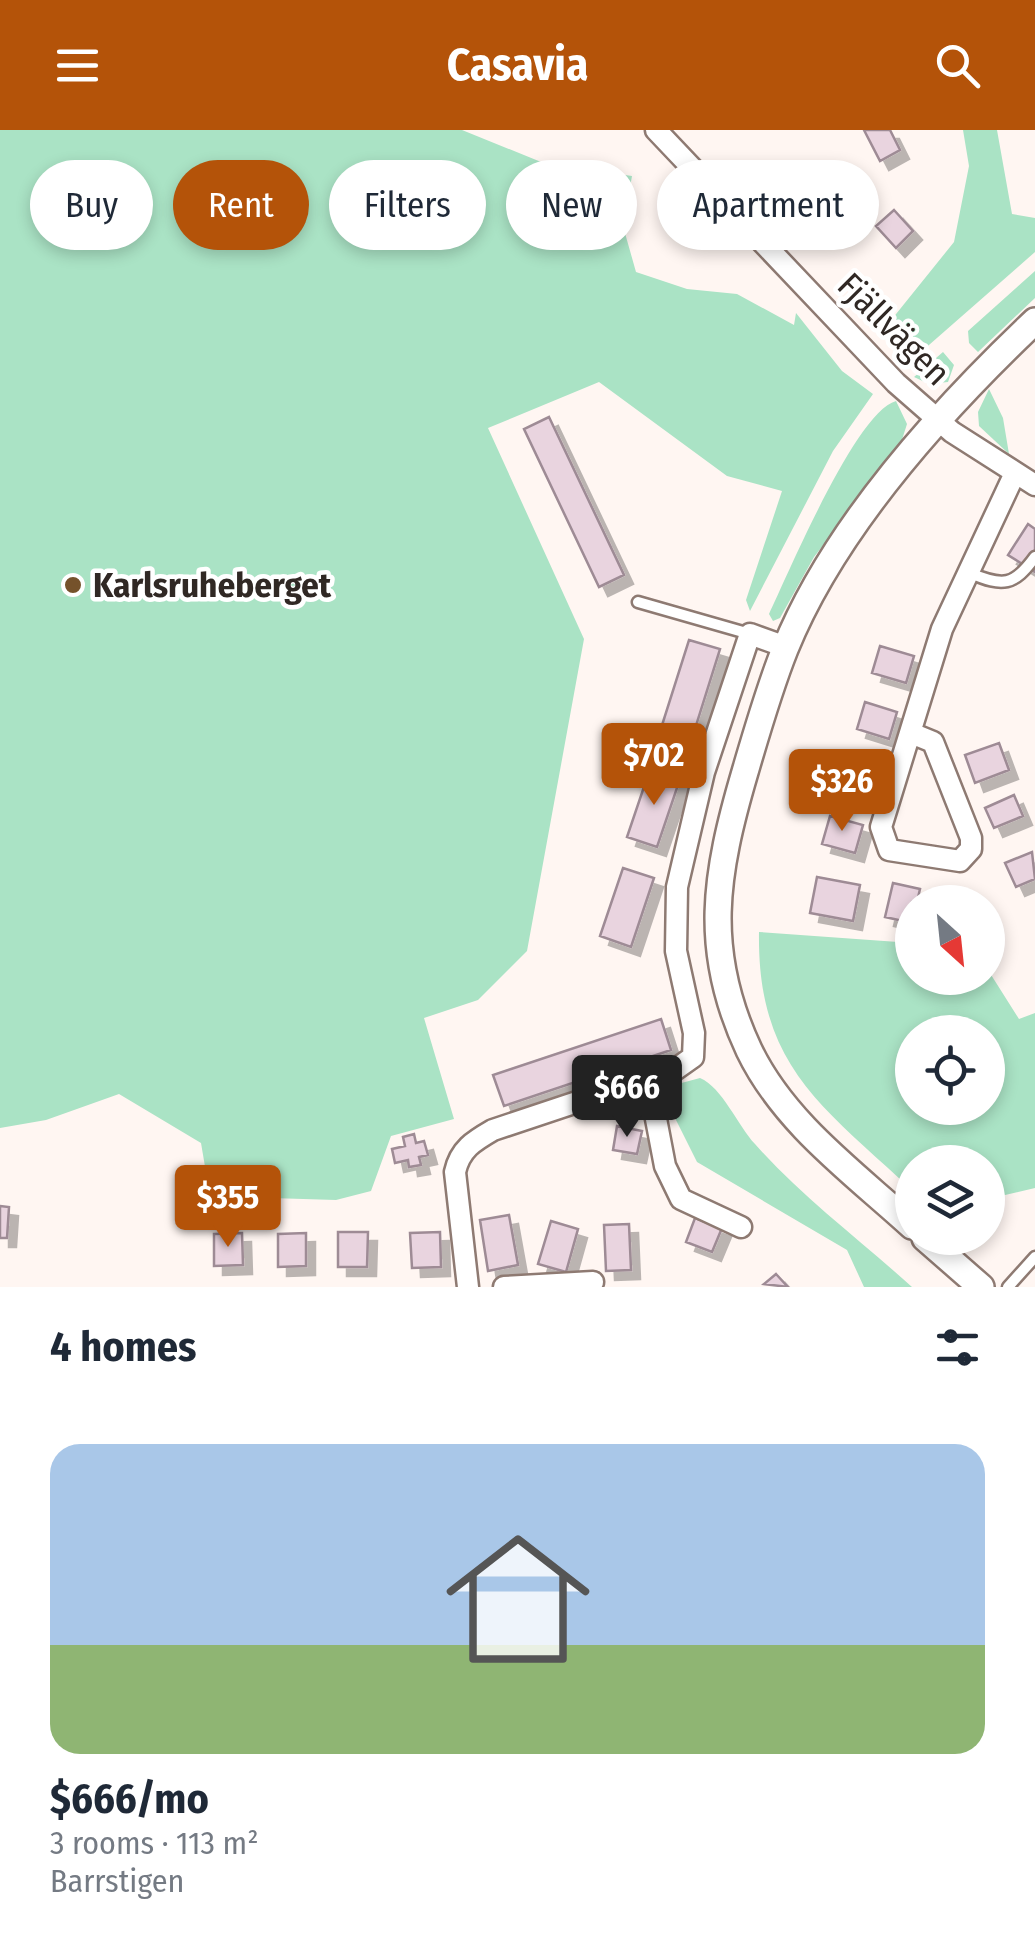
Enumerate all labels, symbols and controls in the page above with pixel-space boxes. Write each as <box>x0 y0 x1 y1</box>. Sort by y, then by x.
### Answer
icon: menu <box>50 38 105 93</box>
text: Casavia <box>447 38 588 92</box>
icon: search <box>930 38 985 93</box>
chip: Buy <box>30 160 153 250</box>
chip: Rent <box>173 160 309 250</box>
chip: Filters <box>329 160 486 250</box>
chip: New <box>506 160 637 250</box>
chip: Apartment <box>657 160 879 250</box>
street label: Fjällvägen <box>829 264 959 394</box>
place label: Karlsruheberget <box>93 564 332 606</box>
marker: Karlsruheberget <box>62 574 84 596</box>
pin: $702 <box>595 723 713 808</box>
text: $702 <box>624 736 684 774</box>
pin: $326 <box>783 749 901 834</box>
text: $326 <box>811 762 873 800</box>
north arrow <box>895 885 1005 995</box>
map controls <box>895 885 1005 1255</box>
button: locate <box>895 1015 1005 1125</box>
pin: $666 <box>568 1055 686 1140</box>
text: $666 <box>594 1068 660 1106</box>
button: layers <box>895 1145 1005 1255</box>
pin: $355 <box>169 1165 287 1250</box>
text: $355 <box>197 1178 259 1216</box>
icon: filters <box>930 1320 985 1375</box>
text: 4 homes <box>50 1322 197 1372</box>
icon: home <box>428 1509 608 1689</box>
text: $666/mo <box>50 1774 209 1824</box>
text: 3 rooms · 113 m² <box>50 1824 258 1862</box>
text: Barrstigen <box>50 1862 184 1900</box>

